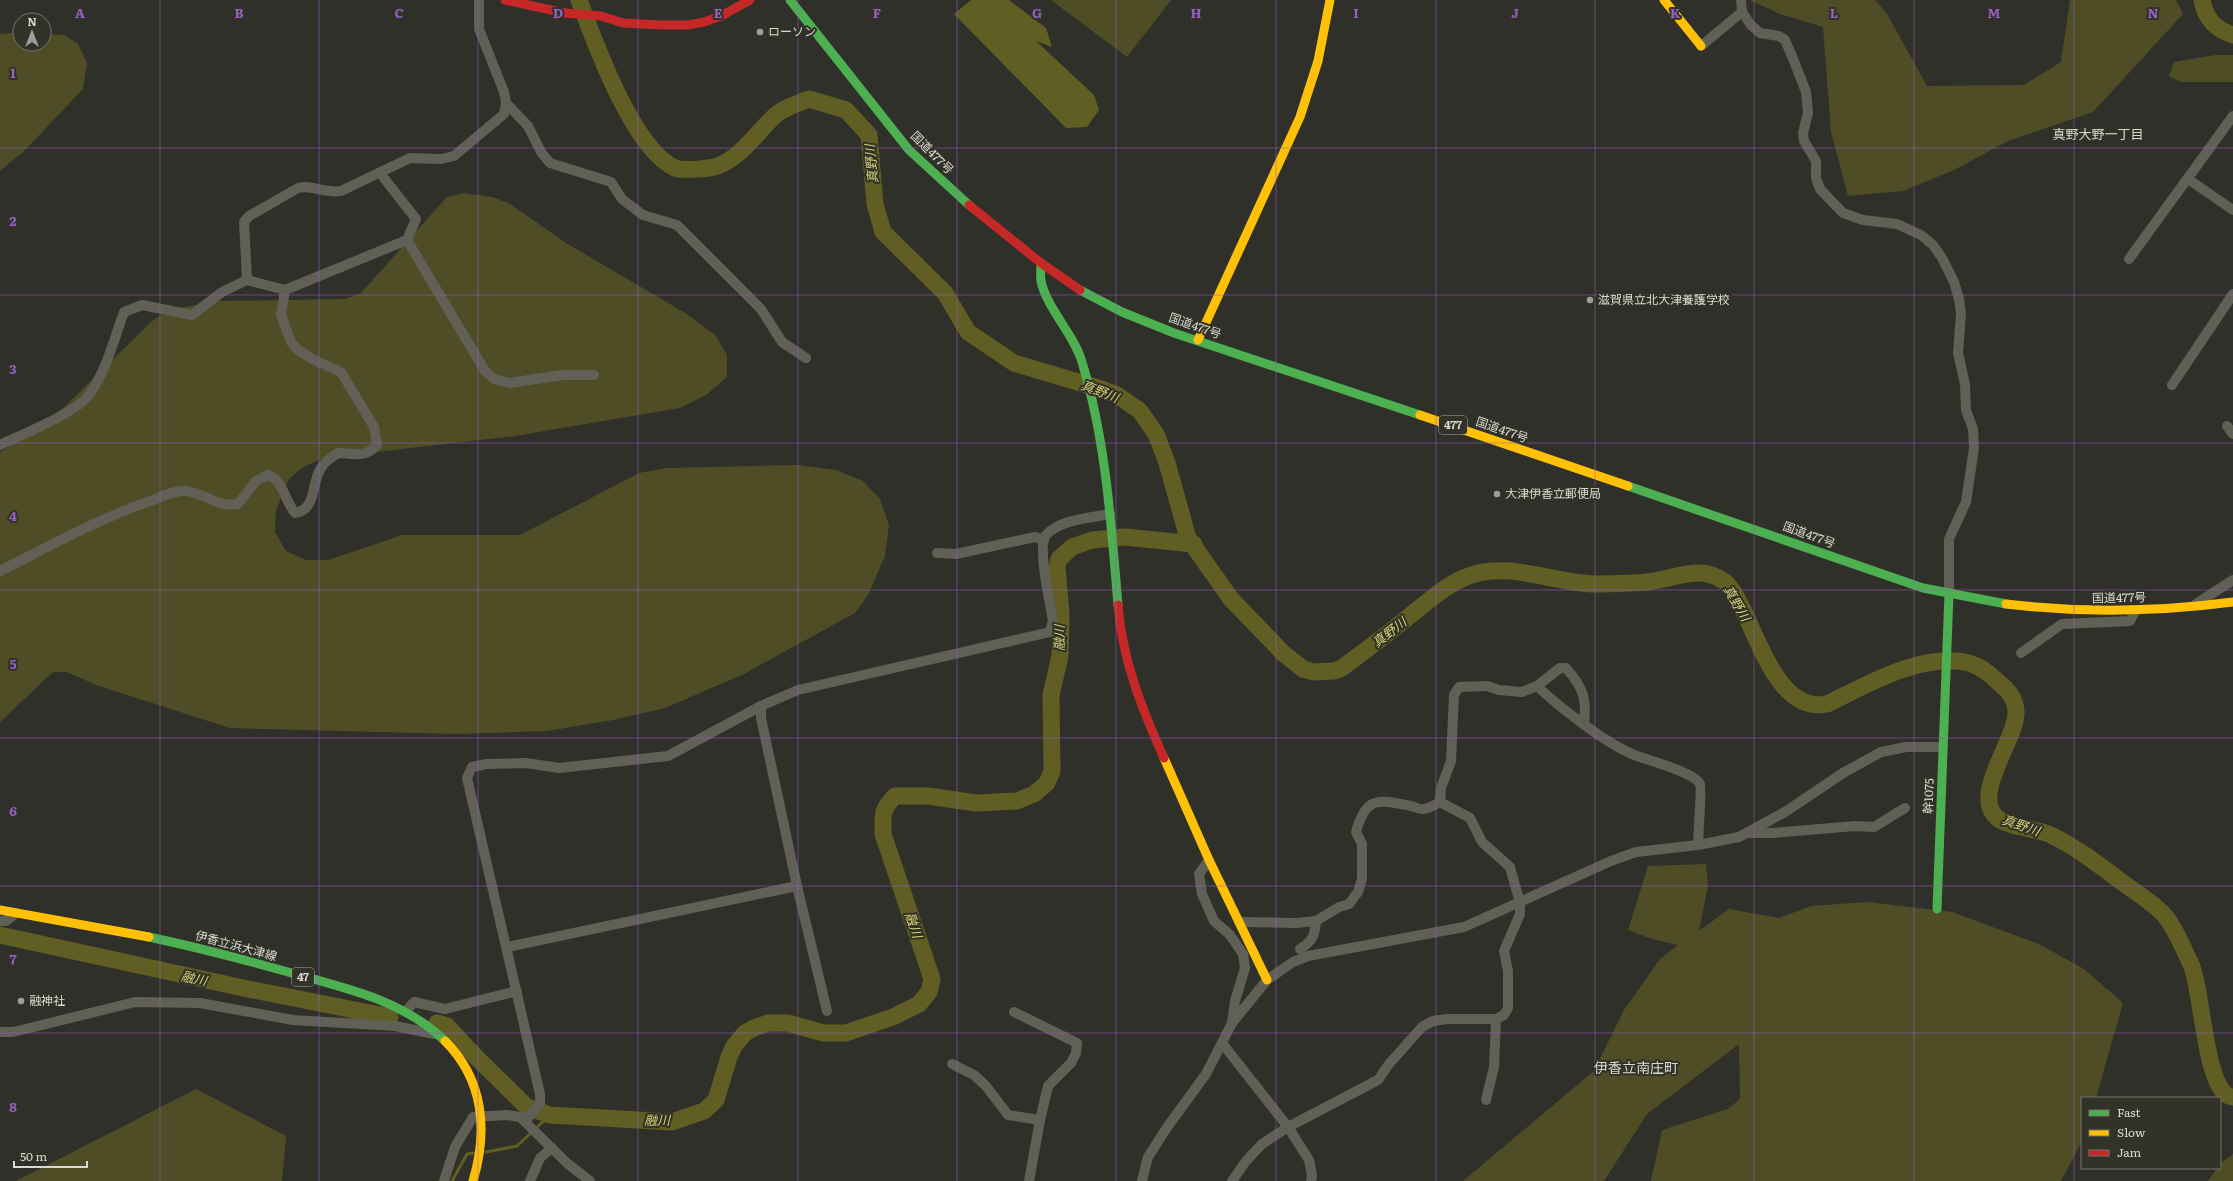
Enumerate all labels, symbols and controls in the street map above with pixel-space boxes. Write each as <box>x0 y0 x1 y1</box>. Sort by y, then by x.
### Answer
text: A <box>75 3 85 22</box>
text: B <box>235 3 244 22</box>
text: C <box>394 3 404 22</box>
text: D <box>553 3 563 22</box>
text: E <box>714 3 723 22</box>
text: F <box>873 3 881 22</box>
text: G <box>1032 3 1042 22</box>
text: H <box>1191 3 1202 22</box>
text: I <box>1353 3 1359 22</box>
text: J <box>1511 3 1519 22</box>
text: K <box>1670 3 1681 22</box>
text: L <box>1830 3 1838 22</box>
text: M <box>1988 3 2001 22</box>
text: N <box>2148 3 2159 22</box>
north arrow <box>12 12 52 52</box>
text: N <box>27 13 37 29</box>
place label: ローソン <box>768 22 816 40</box>
marker: ローソン <box>755 27 765 37</box>
text: 1 <box>10 63 16 82</box>
district label: 真野大野一丁目 <box>2052 124 2144 143</box>
street label: 国道477号 <box>907 127 958 178</box>
water label: 真野川 <box>859 142 882 184</box>
text: 2 <box>10 211 17 230</box>
place label: 滋賀県立北大津養護学校 <box>1598 290 1730 308</box>
marker: 滋賀県立北大津養護学校 <box>1585 295 1595 305</box>
street label: 国道477号 <box>1167 308 1224 342</box>
text: 3 <box>9 359 17 378</box>
water label: 真野川 <box>1079 375 1124 407</box>
street label: 国道477号 <box>1474 412 1531 446</box>
road number: 477 <box>1439 416 1467 434</box>
place label: 大津伊香立郵便局 <box>1505 484 1601 502</box>
marker: 大津伊香立郵便局 <box>1492 489 1502 499</box>
text: 4 <box>9 506 17 525</box>
street label: 国道477号 <box>1781 516 1838 552</box>
water label: 真野川 <box>1719 581 1757 626</box>
street label: 国道477号 <box>2092 588 2146 606</box>
water label: 真野川 <box>1367 611 1411 651</box>
water label: 融川 <box>1049 623 1068 651</box>
text: 5 <box>9 654 17 673</box>
street label: 幹1075 <box>1918 778 1938 814</box>
text: 6 <box>9 801 17 820</box>
water label: 真野川 <box>2000 809 2045 841</box>
water label: 融川 <box>901 909 928 942</box>
street label: 伊香立浜大津線 <box>193 925 279 965</box>
text: 7 <box>9 949 17 968</box>
water label: 融川 <box>179 966 211 990</box>
road number: 47 <box>292 968 314 986</box>
place label: 融神社 <box>29 991 65 1009</box>
marker: 融神社 <box>16 996 26 1006</box>
district label: 伊香立南庄町 <box>1594 1057 1678 1077</box>
text: 8 <box>9 1097 17 1116</box>
legend <box>2081 1097 2221 1169</box>
text: Fast <box>2117 1103 2141 1121</box>
water label: 融川 <box>644 1110 672 1129</box>
text: Slow <box>2117 1123 2146 1141</box>
scale bar <box>14 1143 87 1169</box>
text: Jam <box>2117 1143 2142 1161</box>
text: 50 m <box>20 1147 47 1165</box>

